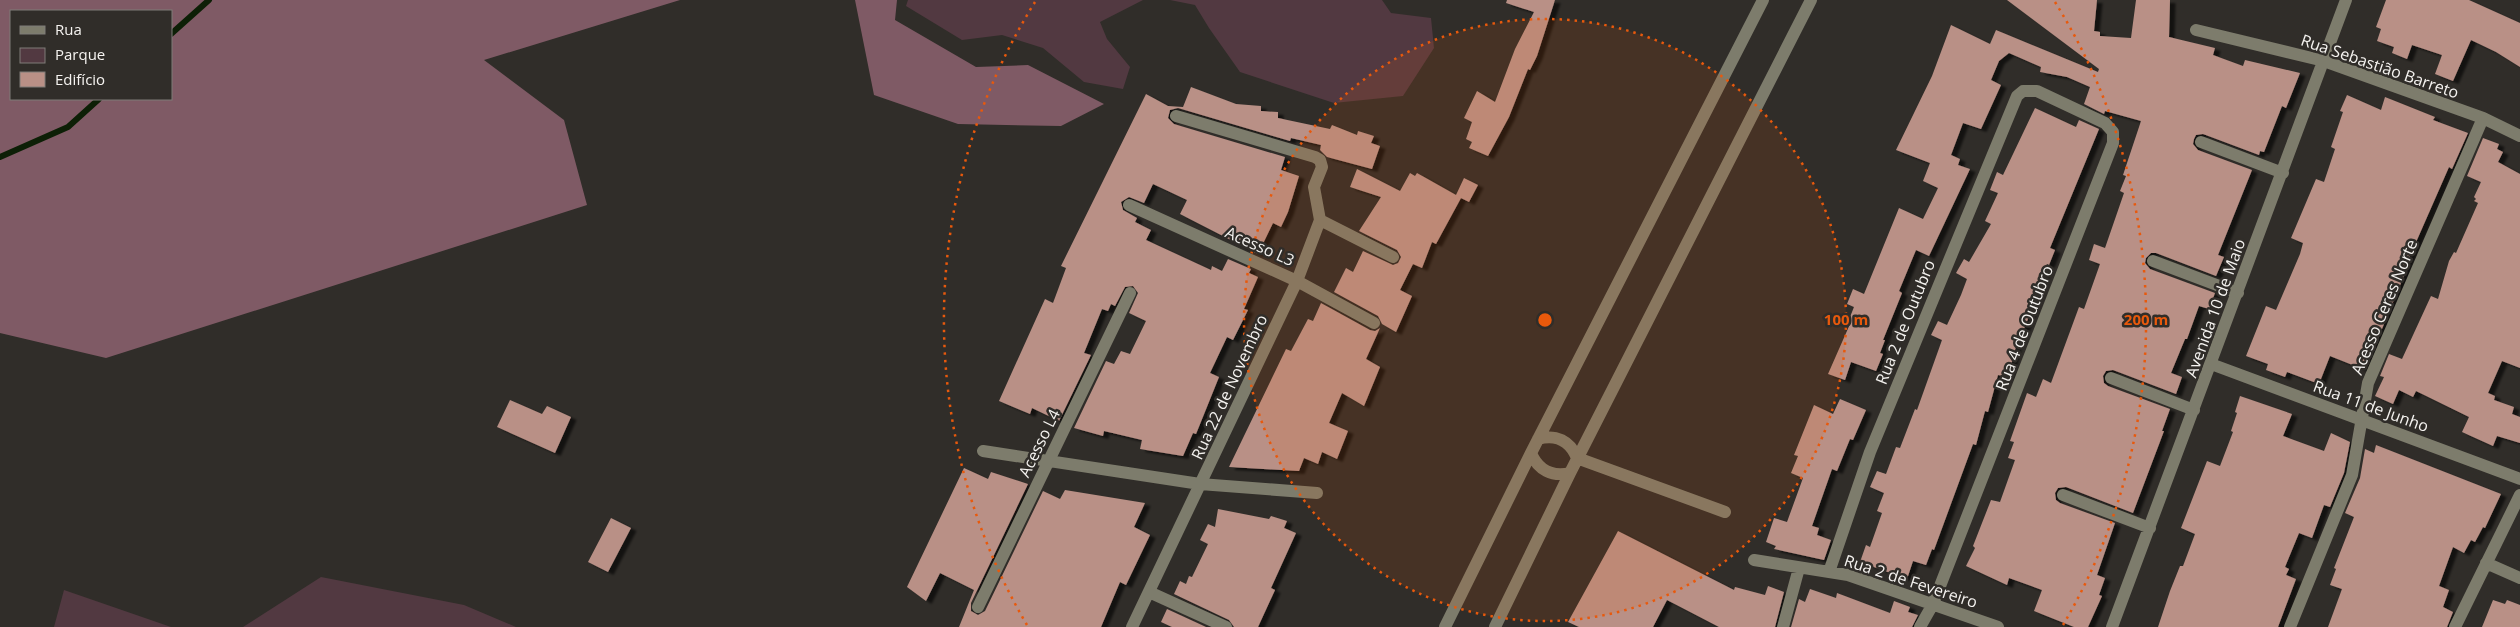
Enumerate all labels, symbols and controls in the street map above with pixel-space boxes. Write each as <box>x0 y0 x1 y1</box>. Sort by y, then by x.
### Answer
legend <box>10 10 172 100</box>
text: Rua <box>55 19 82 39</box>
street label: Rua Sebastião Barreto <box>2298 29 2462 103</box>
text: Parque <box>55 44 105 64</box>
text: Edifício <box>55 69 105 89</box>
street label: Acesso L3 <box>1222 221 1298 271</box>
street label: Avenida 10 de Maio <box>2180 236 2250 380</box>
street label: Acesso Ceres Norte <box>2346 236 2422 378</box>
street label: Rua 2 de Outubro <box>1870 256 1940 388</box>
street label: Rua 4 de Outubro <box>1990 262 2058 394</box>
text: 100 m <box>1824 309 1868 329</box>
text: 200 m <box>2124 309 2168 329</box>
street label: Rua 22 de Novembro <box>1186 311 1272 463</box>
centre of rings <box>1536 311 1554 329</box>
street label: Rua 11 de Junho <box>2310 375 2432 437</box>
street label: Acesso L4 <box>1013 405 1065 481</box>
street label: Rua 2 de Fevereiro <box>1842 549 1980 613</box>

